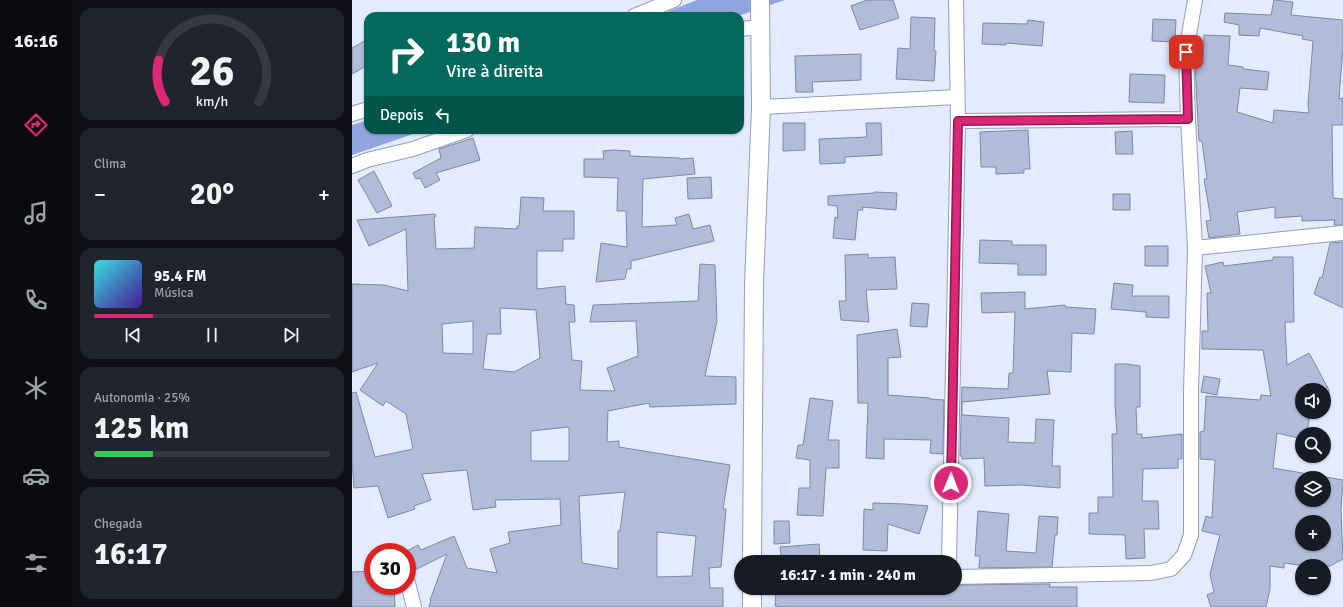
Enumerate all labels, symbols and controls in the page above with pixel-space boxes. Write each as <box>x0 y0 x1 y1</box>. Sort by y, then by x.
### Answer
text: 130 m <box>446 26 520 60</box>
icon: right <box>380 28 432 80</box>
text: 16:16 <box>14 30 58 52</box>
pin <box>1169 35 1203 69</box>
icon: arrive <box>1175 41 1197 63</box>
text: 26 <box>190 46 234 97</box>
text: Vire à direita <box>446 60 543 82</box>
text: km/h <box>196 92 228 109</box>
icon: left <box>432 104 454 126</box>
text: Depois <box>380 106 424 124</box>
icon: directions <box>22 111 50 139</box>
text: Clima <box>94 156 126 172</box>
text: 20° <box>190 176 234 213</box>
text: − <box>94 181 106 208</box>
text: + <box>318 181 330 208</box>
icon: music <box>22 199 50 227</box>
text: 95.4 FM <box>154 267 206 285</box>
text: Música <box>154 285 194 301</box>
icon: phone <box>22 286 50 314</box>
icon: previous <box>122 324 144 346</box>
icon: pause <box>201 324 223 346</box>
icon: next <box>280 324 302 346</box>
icon: climate <box>22 374 50 402</box>
map controls <box>1295 383 1331 595</box>
button: sound <box>1295 383 1331 419</box>
text: Autonomia · 25% <box>94 390 190 406</box>
text: 125 km <box>94 410 189 447</box>
button: search <box>1295 427 1331 463</box>
icon: car <box>22 462 50 490</box>
position arrow <box>930 462 972 504</box>
button: layers <box>1295 471 1331 507</box>
button: + <box>1295 515 1331 551</box>
text: Chegada <box>94 516 142 532</box>
text: 16:17 <box>94 536 168 573</box>
speed limit sign: 30 <box>364 543 416 595</box>
icon: filters <box>22 549 50 577</box>
button: − <box>1295 559 1331 595</box>
text: 16:17 · 1 min · 240 m <box>780 566 916 584</box>

